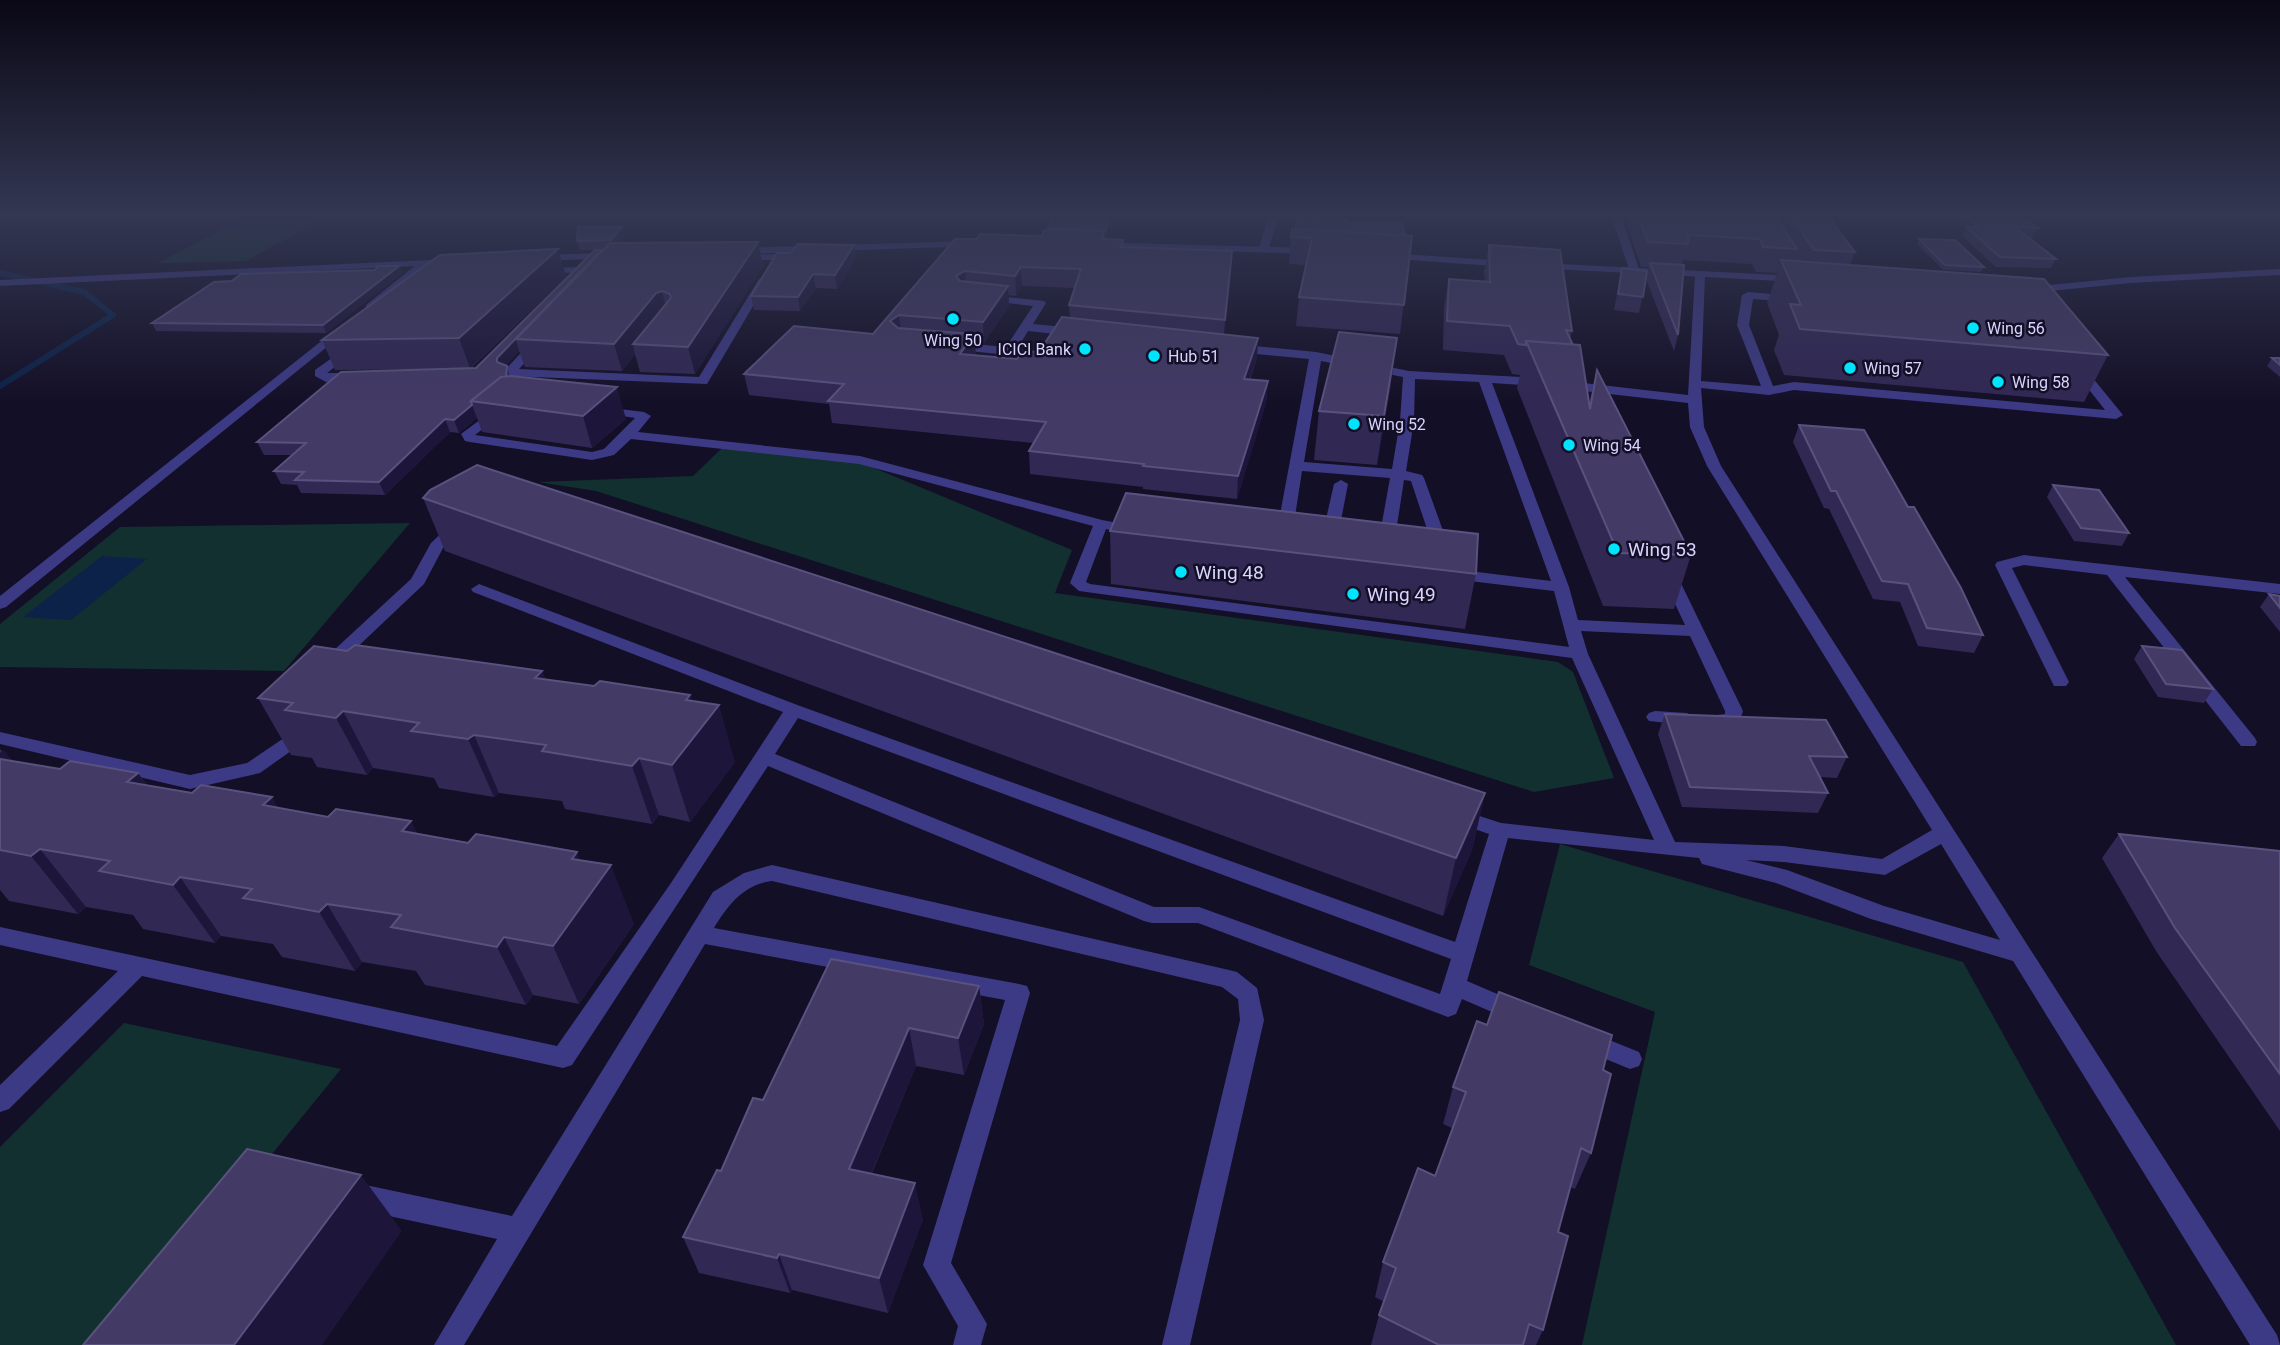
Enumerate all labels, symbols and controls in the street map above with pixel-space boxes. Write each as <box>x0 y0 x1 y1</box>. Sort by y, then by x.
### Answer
marker: Wing 50 <box>945 311 961 327</box>
place label: Wing 56 <box>1987 319 2045 338</box>
marker: Wing 56 <box>1965 320 1981 336</box>
place label: Wing 50 <box>924 331 982 350</box>
place label: ICICI Bank <box>998 340 1072 359</box>
marker: ICICI Bank <box>1077 341 1093 357</box>
place label: Hub 51 <box>1168 347 1219 366</box>
marker: Hub 51 <box>1146 348 1162 364</box>
place label: Wing 57 <box>1864 359 1922 378</box>
marker: Wing 57 <box>1842 360 1858 376</box>
place label: Wing 58 <box>2012 373 2070 392</box>
marker: Wing 58 <box>1990 374 2006 390</box>
place label: Wing 52 <box>1368 415 1426 434</box>
marker: Wing 52 <box>1346 416 1362 432</box>
place label: Wing 54 <box>1583 436 1641 455</box>
marker: Wing 54 <box>1561 437 1577 453</box>
place label: Wing 53 <box>1628 538 1697 561</box>
marker: Wing 53 <box>1606 541 1622 557</box>
place label: Wing 48 <box>1195 561 1264 584</box>
marker: Wing 48 <box>1173 564 1189 580</box>
place label: Wing 49 <box>1367 583 1436 606</box>
marker: Wing 49 <box>1345 586 1361 602</box>

